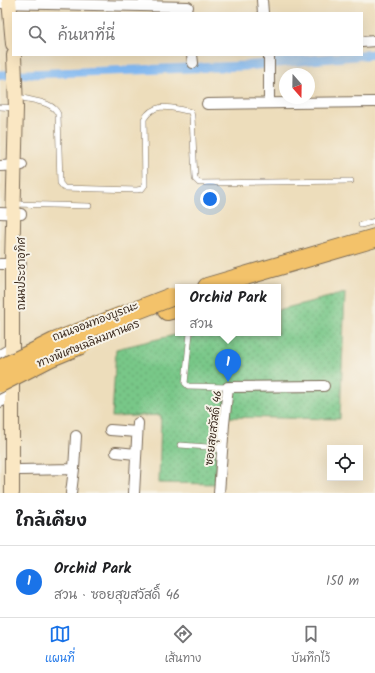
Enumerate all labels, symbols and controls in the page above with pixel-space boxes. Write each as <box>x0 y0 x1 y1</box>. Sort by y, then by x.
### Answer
search box <box>12 12 363 56</box>
icon: search <box>26 23 48 45</box>
text: ค้นหาที่นี่ <box>58 24 115 48</box>
north arrow <box>279 68 315 104</box>
your location <box>200 189 220 209</box>
street label: ถนนประชาอุทิศ <box>13 237 31 310</box>
popup <box>175 284 281 336</box>
text: Orchid Park <box>190 286 266 310</box>
street label: ถนนจอมทองบูรณะ <box>50 297 141 347</box>
text: สวน <box>190 314 213 335</box>
street label: ทางพิเศษเฉลิมมหานคร <box>34 315 143 373</box>
pin: 1 <box>215 349 241 382</box>
street label: ซอยสุขสวัสดิ์ 46 <box>197 389 228 467</box>
map controls <box>327 445 363 481</box>
button: locate <box>327 445 363 481</box>
text: ใกล้เคียง <box>16 508 87 535</box>
text: Orchid Park <box>54 557 131 581</box>
text: 1 <box>27 571 31 592</box>
text: 150 m <box>326 571 359 592</box>
text: สวน · ซอยสุขสวัสดิ์ 46 <box>54 585 180 606</box>
tab: แผนที่ <box>45 623 75 668</box>
tab: เส้นทาง <box>165 623 201 668</box>
tab: บันทึกไว้ <box>291 623 330 668</box>

